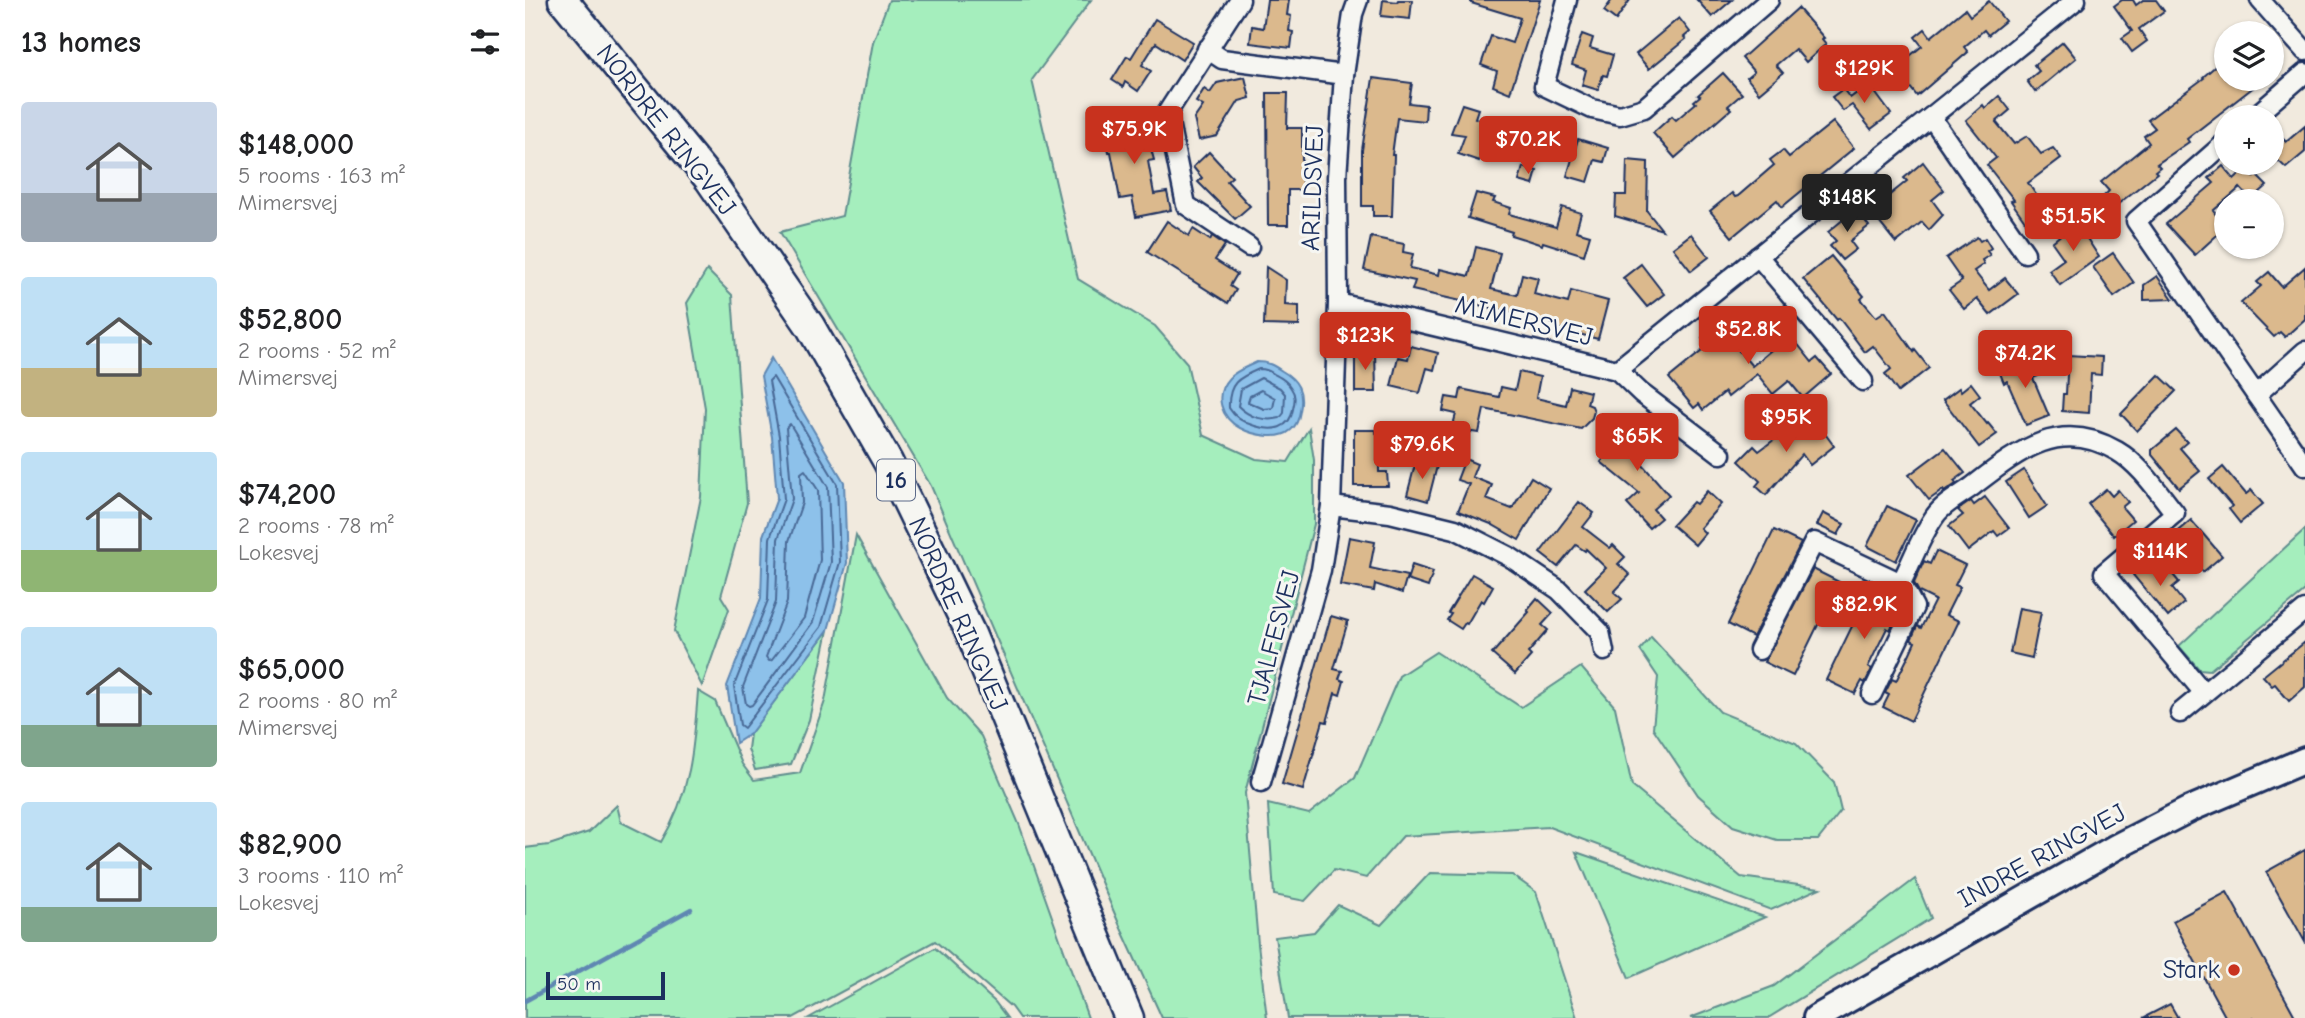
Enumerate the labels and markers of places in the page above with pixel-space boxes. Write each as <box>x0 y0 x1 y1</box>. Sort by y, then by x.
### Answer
pin: $129K <box>1815 46 1913 105</box>
pin: $75.9K <box>1077 106 1191 166</box>
pin: $70.2K <box>1471 116 1585 176</box>
pin: $148K <box>1798 174 1896 234</box>
pin: $51.5K <box>2016 194 2130 253</box>
pin: $52.8K <box>1691 306 1805 366</box>
pin: $123K <box>1316 312 1414 372</box>
pin: $74.2K <box>1968 330 2082 390</box>
pin: $95K <box>1745 394 1827 454</box>
pin: $65K <box>1596 414 1678 473</box>
pin: $79.6K <box>1365 421 1479 481</box>
pin: $114K <box>2111 528 2209 588</box>
pin: $82.9K <box>1807 582 1921 641</box>
place label: Stark <box>2163 955 2220 985</box>
marker: Stark <box>2226 962 2242 978</box>

